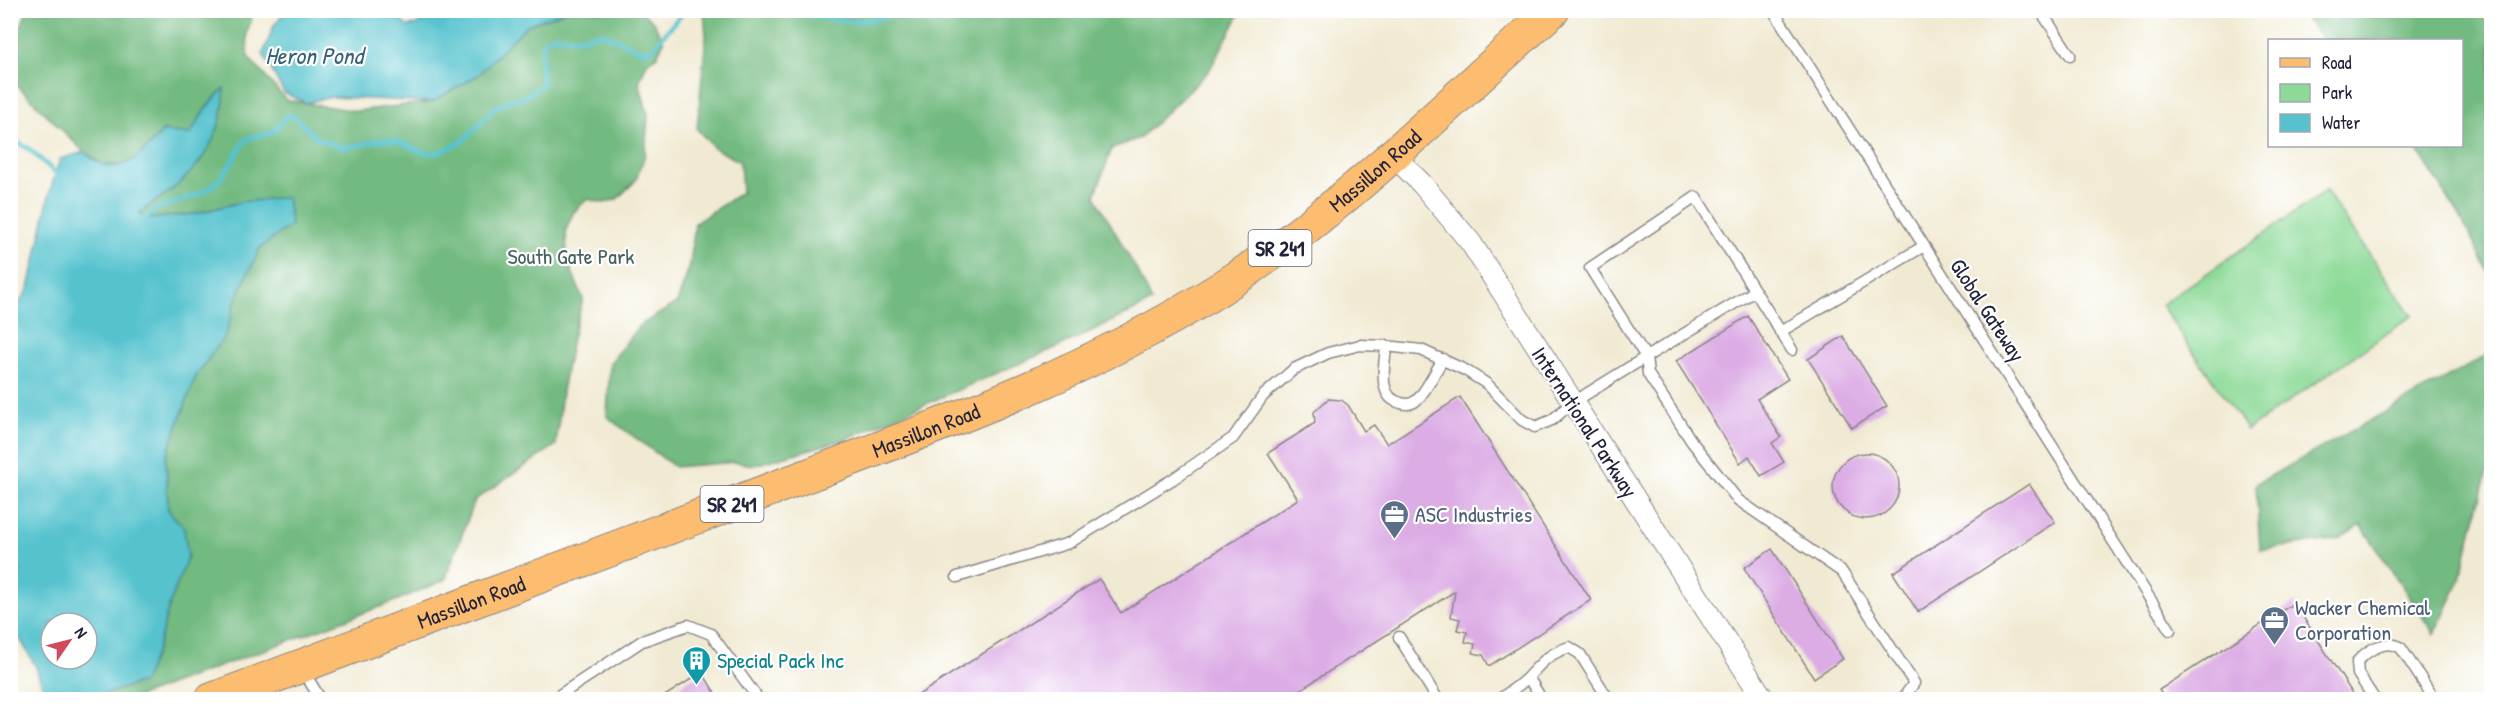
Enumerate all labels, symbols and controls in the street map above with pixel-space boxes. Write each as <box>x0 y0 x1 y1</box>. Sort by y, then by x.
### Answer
water label: Heron Pond <box>265 39 366 71</box>
legend <box>2268 39 2463 147</box>
text: Road <box>2322 50 2352 75</box>
text: Park <box>2322 80 2353 105</box>
text: Water <box>2322 110 2360 135</box>
street label: Massillon Road <box>1322 122 1428 219</box>
road number: SR 241 <box>1248 230 1312 266</box>
park label: South Gate Park <box>507 241 635 271</box>
street label: Global Gateway <box>1943 253 2033 367</box>
street label: International Parkway <box>1525 341 1645 503</box>
street label: Massillon Road <box>868 395 984 465</box>
road number: SR 241 <box>700 486 764 522</box>
office icon: ASC Industries <box>1378 498 1410 540</box>
place label: ASC Industries <box>1415 499 1532 529</box>
street label: Massillon Road <box>413 568 530 636</box>
place label: Wacker Chemical Corporation <box>2295 592 2430 647</box>
office icon: Wacker Chemical Corporation <box>2258 604 2290 646</box>
north arrow <box>39 611 99 671</box>
text: N <box>70 623 93 643</box>
building icon: Special Pack Inc <box>680 644 712 686</box>
place label: Special Pack Inc <box>717 645 844 675</box>

